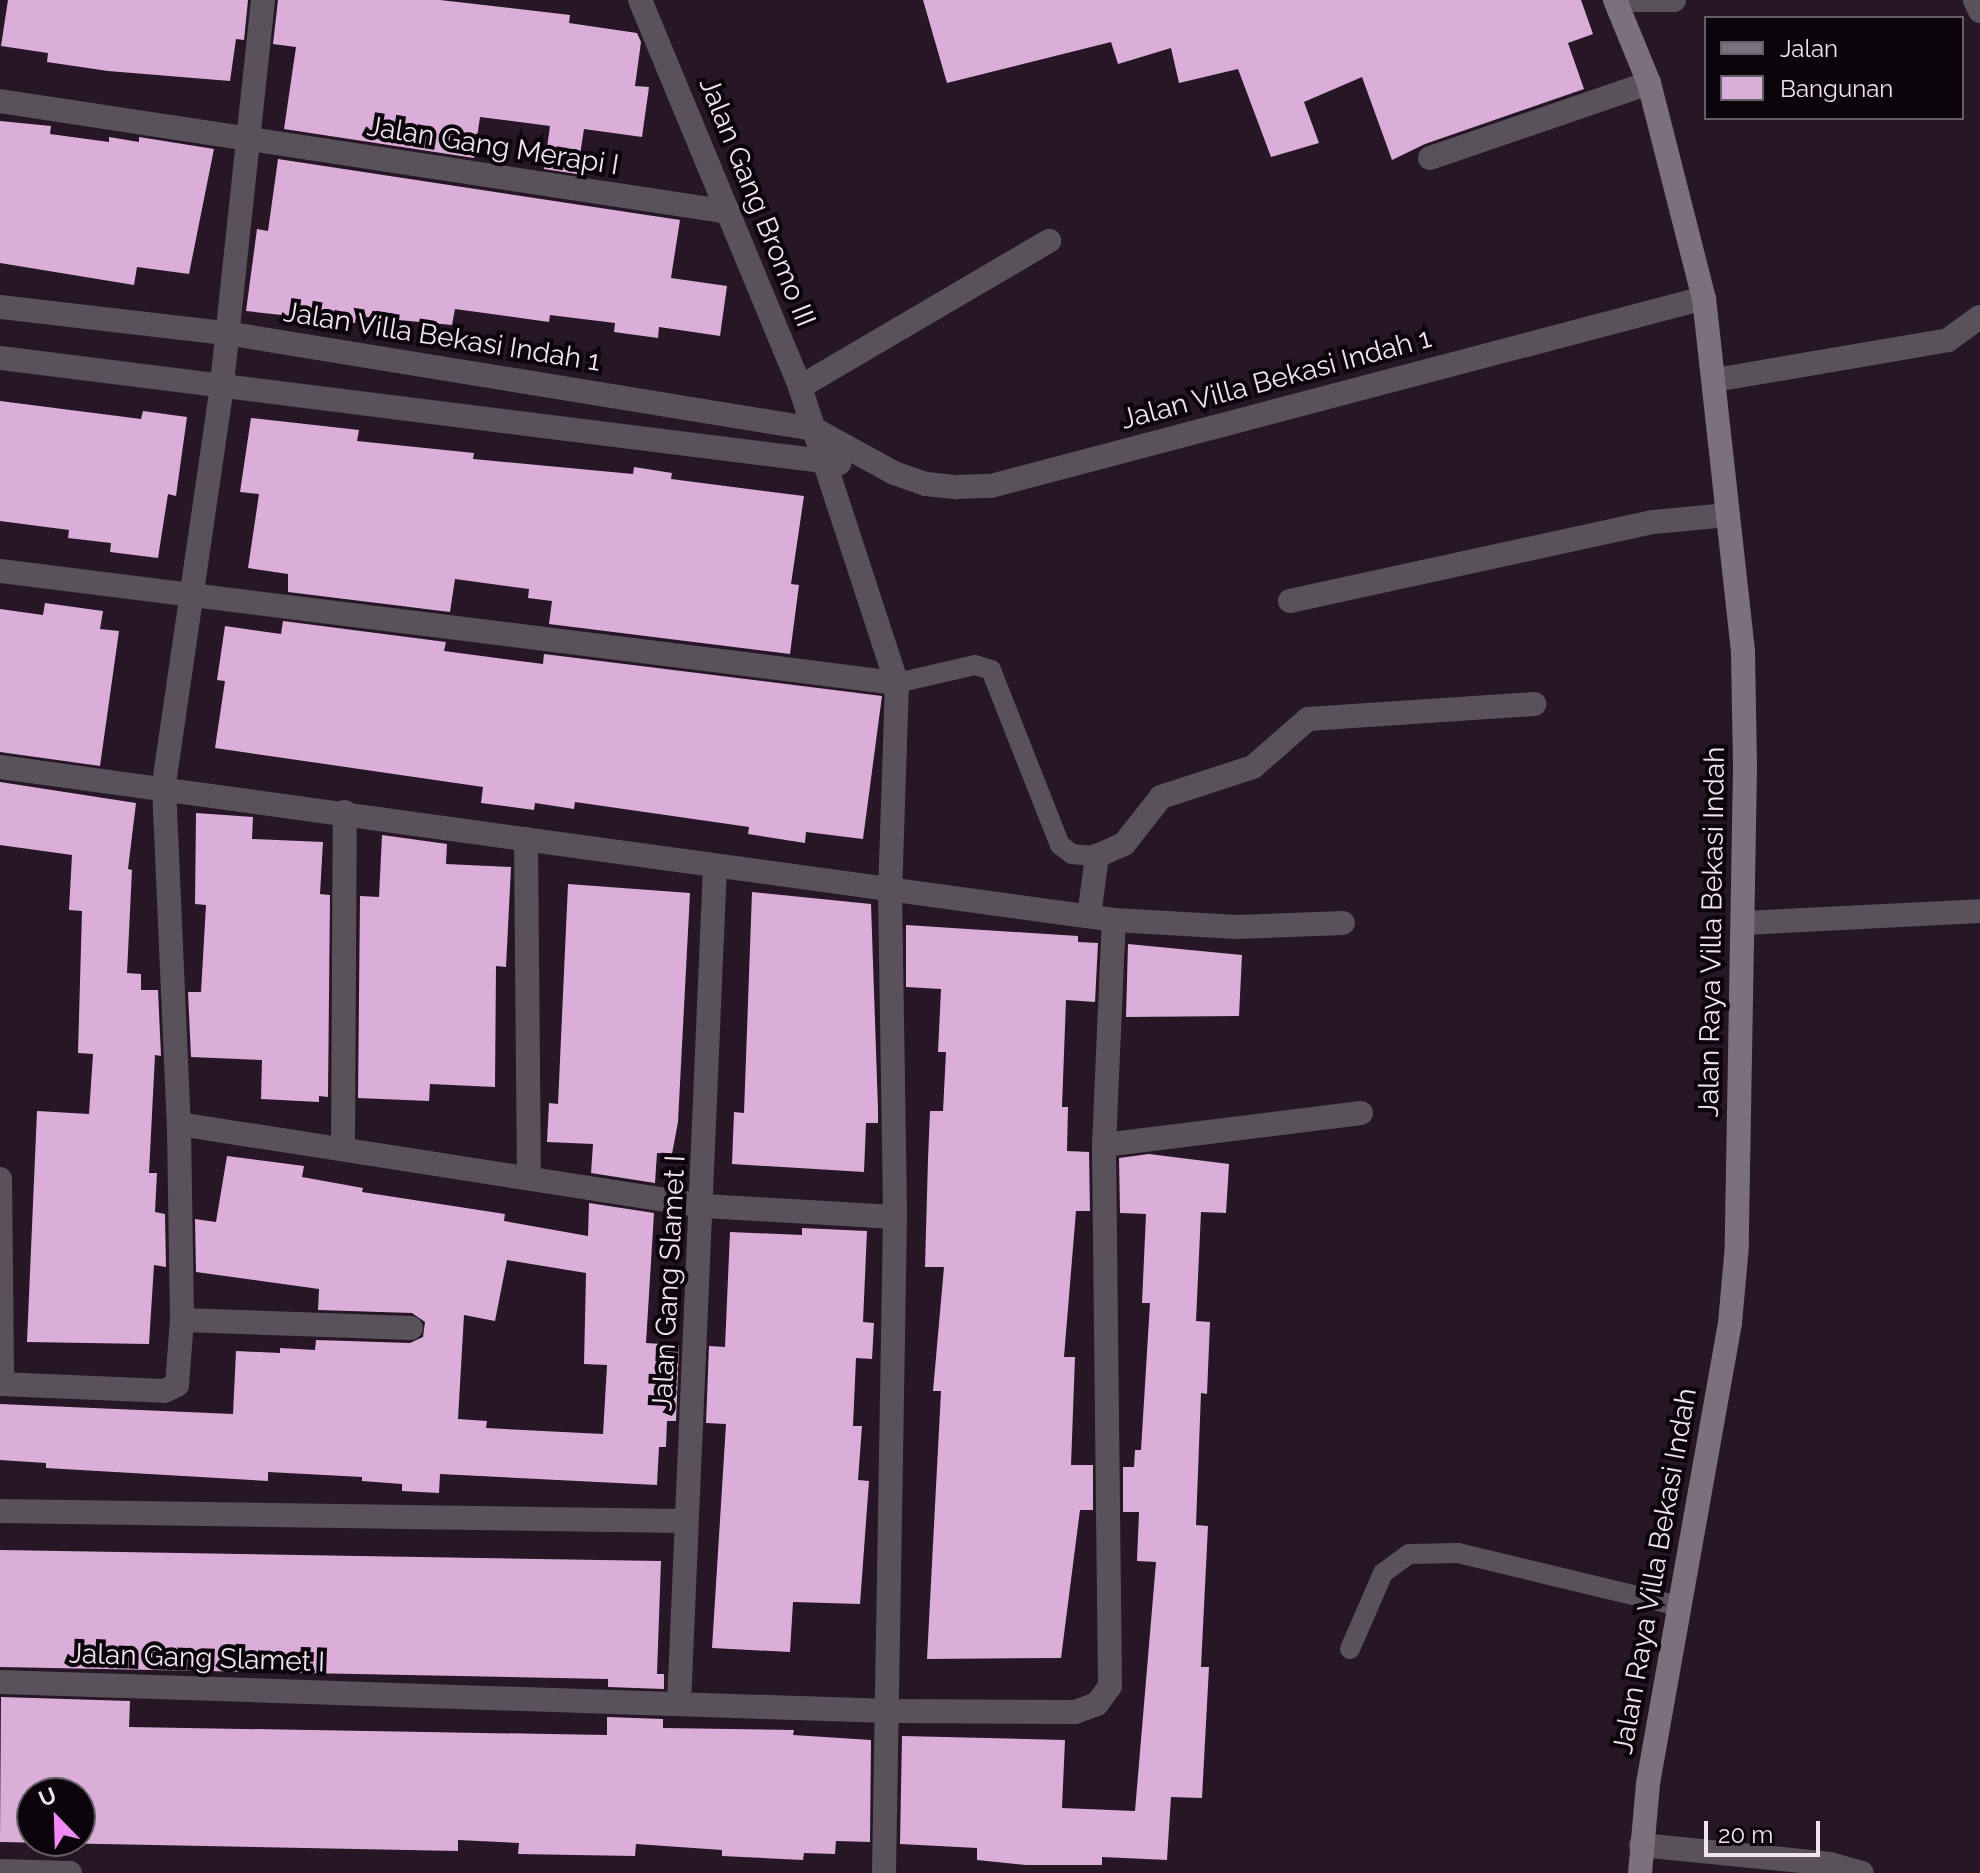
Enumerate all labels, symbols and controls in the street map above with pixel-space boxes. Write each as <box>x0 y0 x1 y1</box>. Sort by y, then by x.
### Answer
legend <box>1704 16 1964 120</box>
text: Jalan <box>1780 34 1838 63</box>
street label: Jalan Gang Bromo III <box>692 72 822 332</box>
text: Bangunan <box>1780 74 1893 103</box>
street label: Jalan Gang Merapi I <box>365 110 621 182</box>
street label: Jalan Villa Bekasi Indah 1 <box>281 295 603 379</box>
street label: Jalan Villa Bekasi Indah 1 <box>1117 321 1435 437</box>
street label: Jalan Raya Villa Bekasi Indah <box>1692 746 1732 1118</box>
street label: Jalan Gang Slamet I <box>646 1154 692 1412</box>
street label: Jalan Raya Villa Bekasi Indah <box>1606 1385 1704 1757</box>
street label: Jalan Gang Slamet I <box>68 1637 326 1679</box>
north arrow <box>16 1777 96 1857</box>
text: U <box>35 1782 60 1812</box>
scale bar <box>1708 1805 1824 1855</box>
text: 20 m <box>1718 1820 1773 1849</box>

